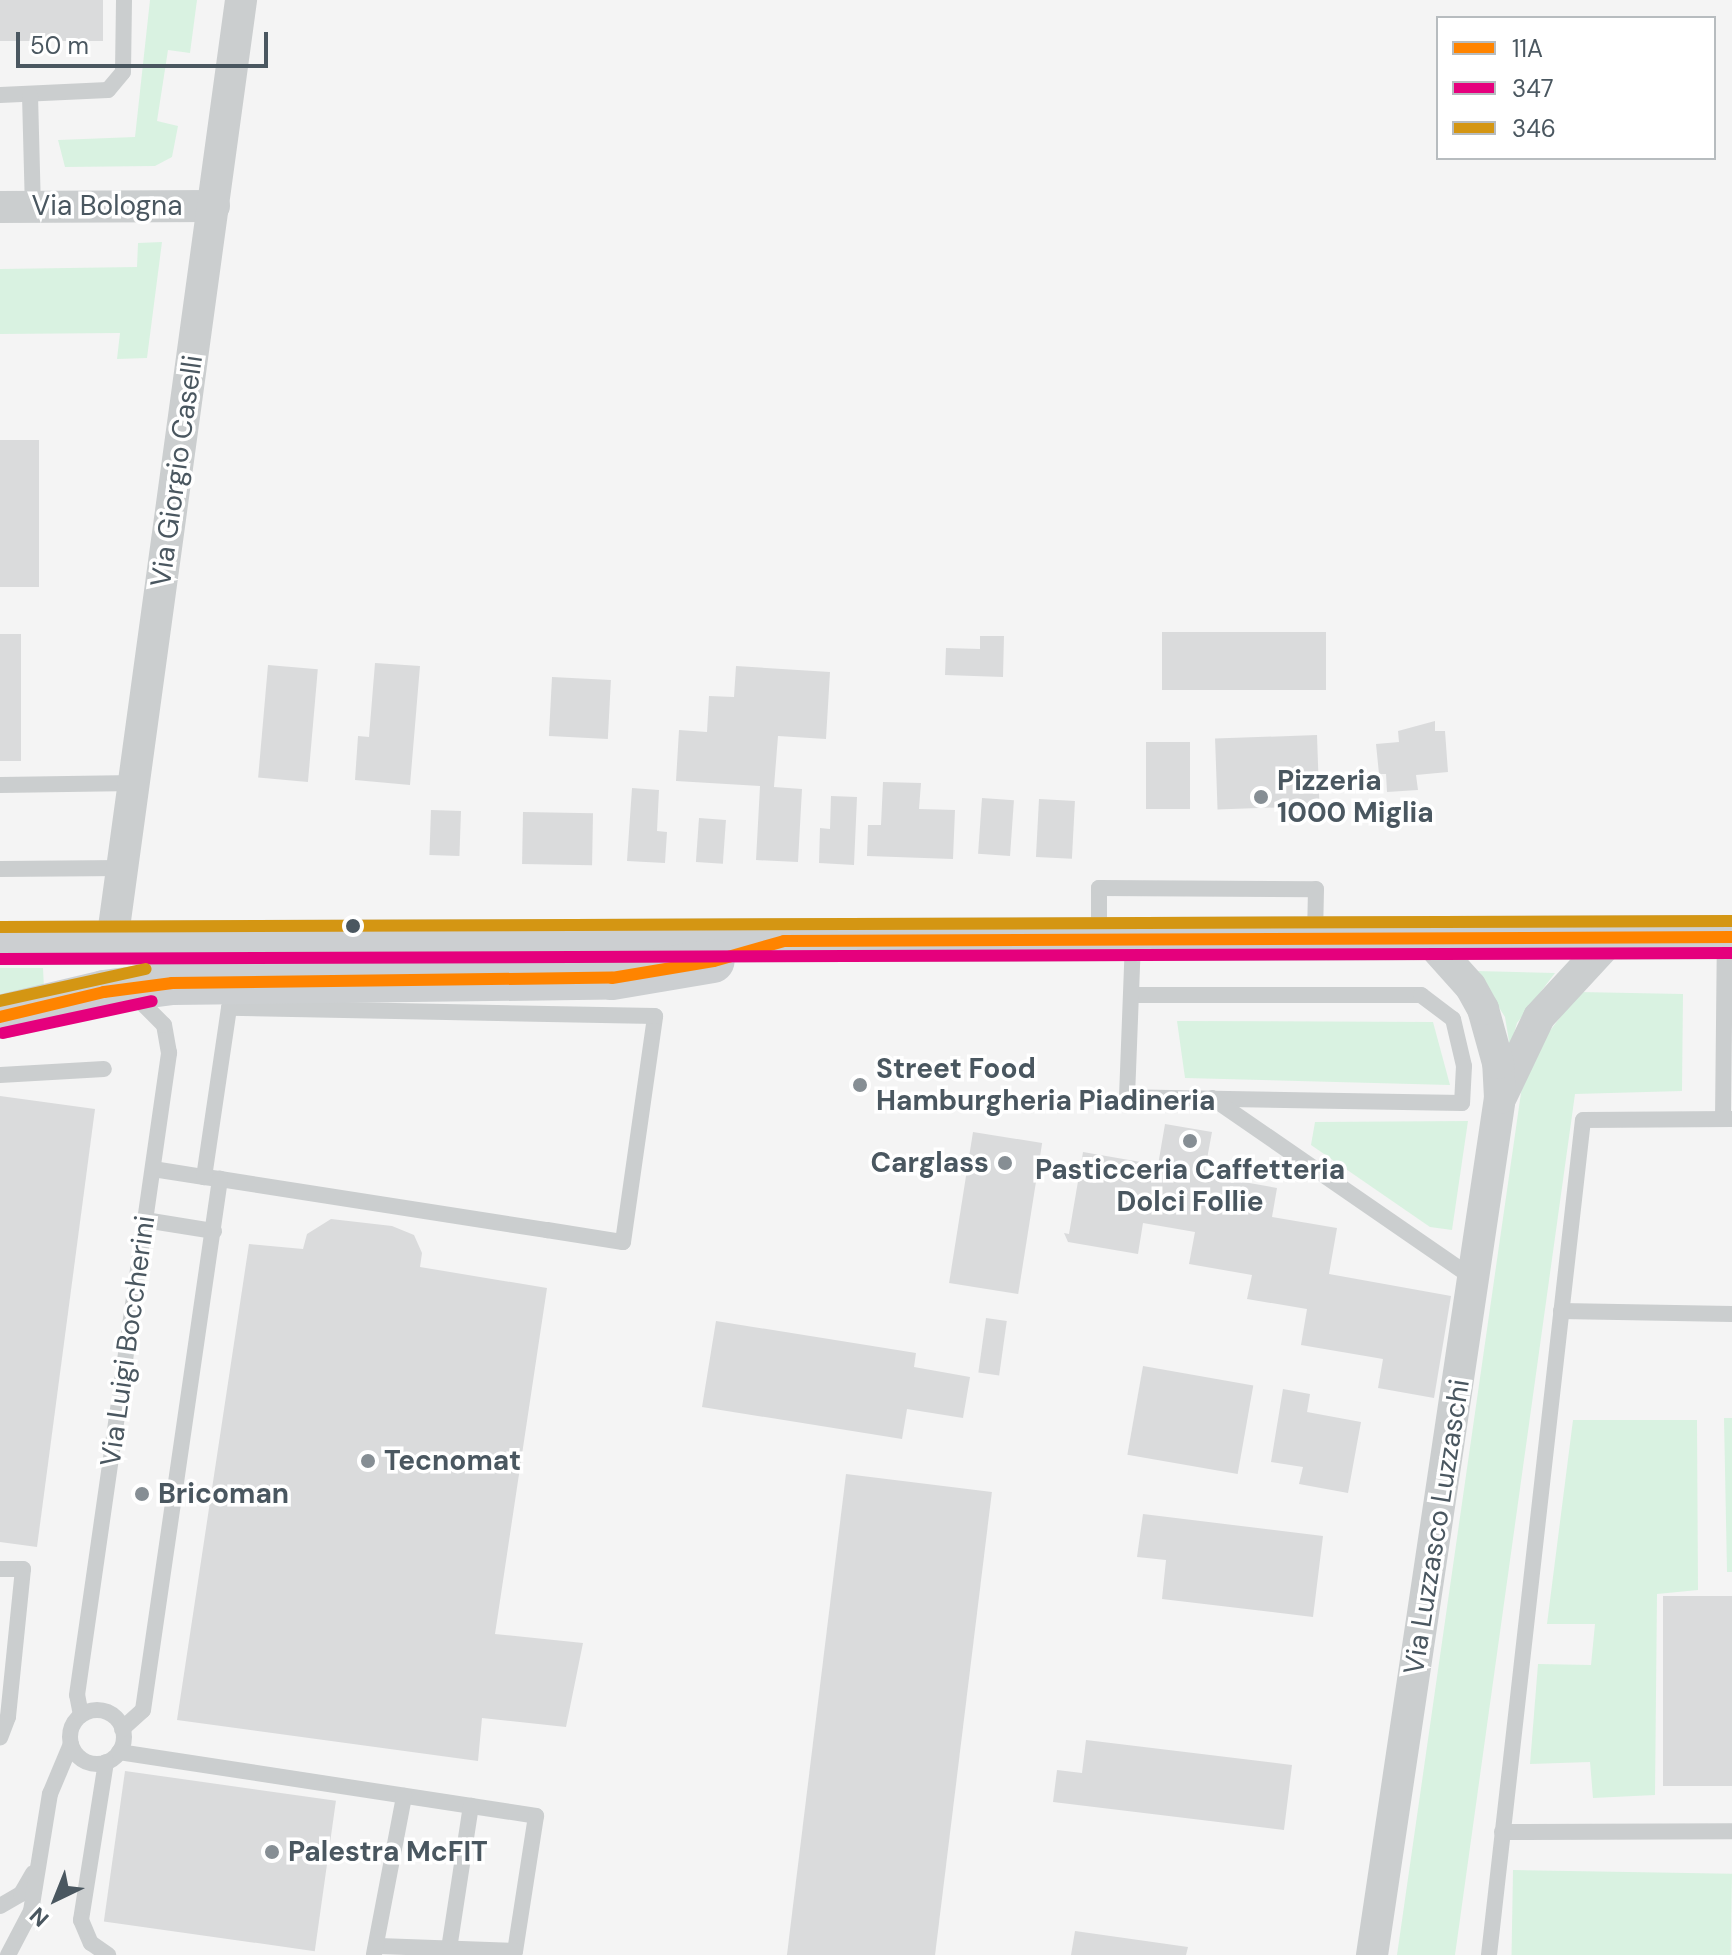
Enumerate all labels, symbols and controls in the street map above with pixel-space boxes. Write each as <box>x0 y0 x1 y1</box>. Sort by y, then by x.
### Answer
scale bar <box>20 16 272 66</box>
legend <box>1436 16 1716 160</box>
text: 50 m <box>30 30 89 61</box>
text: 11A <box>1512 33 1543 64</box>
text: 347 <box>1512 73 1554 104</box>
text: 346 <box>1512 113 1556 144</box>
street label: Via Bologna <box>32 189 182 223</box>
street label: Via Giorgio Caselli <box>144 353 210 589</box>
place label: Pizzeria 1000 Miglia <box>1277 764 1434 830</box>
marker: Pizzeria 1000 Miglia <box>1252 788 1270 806</box>
unlabelled marker <box>345 918 361 934</box>
place label: Street Food Hamburgheria Piadineria <box>876 1052 1215 1118</box>
marker: Street Food Hamburgheria Piadineria <box>851 1076 869 1094</box>
marker: Pasticceria Caffetteria Dolci Follie <box>1181 1132 1199 1150</box>
place label: Carglass <box>870 1146 989 1180</box>
place label: Pasticceria Caffetteria Dolci Follie <box>1035 1153 1345 1219</box>
marker: Carglass <box>996 1154 1014 1172</box>
street label: Via Luigi Boccherini <box>94 1213 162 1469</box>
street label: Via Luzzasco Luzzaschi <box>1397 1377 1477 1677</box>
place label: Tecnomat <box>384 1444 521 1478</box>
marker: Tecnomat <box>359 1452 377 1470</box>
place label: Bricoman <box>158 1477 289 1511</box>
marker: Bricoman <box>133 1485 151 1503</box>
place label: Palestra McFIT <box>288 1835 488 1869</box>
marker: Palestra McFIT <box>263 1843 281 1861</box>
north arrow <box>16 1859 96 1939</box>
text: N <box>24 1901 55 1933</box>

